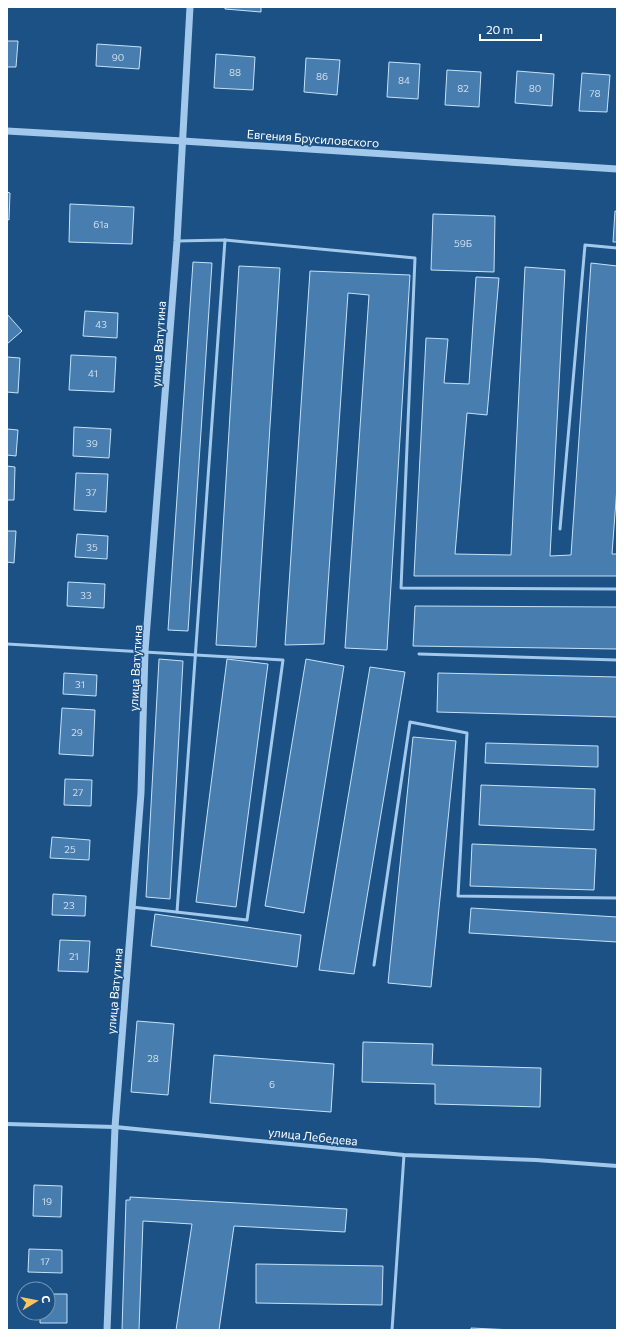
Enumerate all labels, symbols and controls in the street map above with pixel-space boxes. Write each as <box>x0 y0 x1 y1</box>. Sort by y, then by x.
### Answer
scale bar <box>480 16 541 42</box>
text: 20 m <box>486 22 513 36</box>
house number: 90 <box>112 51 124 63</box>
house number: 88 <box>229 66 241 78</box>
house number: 86 <box>316 70 328 82</box>
house number: 84 <box>398 74 410 86</box>
house number: 82 <box>457 82 469 94</box>
house number: 80 <box>529 82 541 94</box>
house number: 78 <box>589 87 601 99</box>
street label: Евгения Брусиловского <box>246 126 380 150</box>
house number: 61а <box>93 218 109 230</box>
house number: 59Б <box>454 237 472 249</box>
street label: улица Ватутина <box>148 300 168 388</box>
house number: 43 <box>95 318 107 330</box>
house number: 41 <box>88 367 98 379</box>
house number: 39 <box>86 437 98 449</box>
house number: 37 <box>86 486 96 498</box>
house number: 35 <box>86 541 98 553</box>
house number: 33 <box>80 589 92 601</box>
street label: улица Ватутина <box>126 624 144 712</box>
house number: 31 <box>75 678 85 690</box>
house number: 29 <box>71 726 83 738</box>
house number: 27 <box>73 786 83 798</box>
house number: 25 <box>64 843 76 855</box>
house number: 23 <box>63 899 75 911</box>
street label: улица Ватутина <box>103 947 125 1035</box>
house number: 21 <box>69 950 79 962</box>
house number: 28 <box>147 1052 159 1064</box>
house number: 6 <box>269 1078 275 1090</box>
street label: улица Лебедева <box>267 1124 359 1148</box>
house number: 19 <box>42 1195 52 1207</box>
house number: 17 <box>40 1255 50 1267</box>
north arrow <box>16 1281 56 1321</box>
text: С <box>39 1294 53 1304</box>

